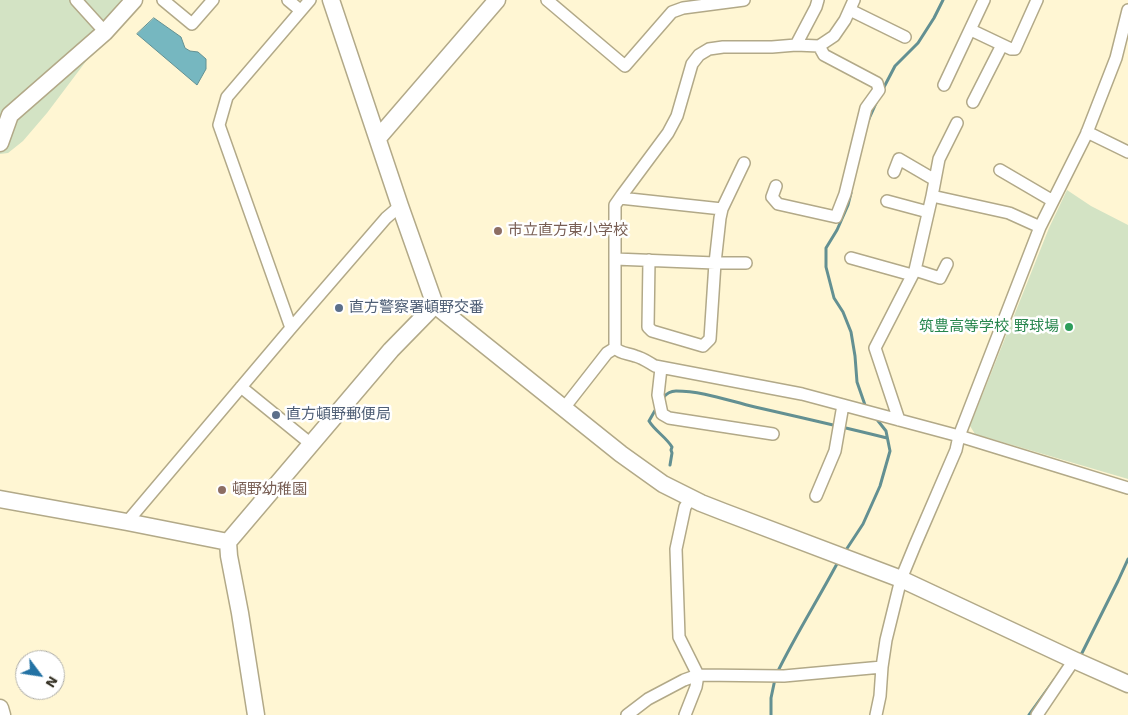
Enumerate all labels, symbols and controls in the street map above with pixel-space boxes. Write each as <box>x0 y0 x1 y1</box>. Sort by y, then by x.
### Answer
place label: 市立直方東小学校 <box>508 222 628 240</box>
marker: 市立直方東小学校 <box>492 225 504 237</box>
place label: 直方警察署頓野交番 <box>349 299 484 317</box>
marker: 直方警察署頓野交番 <box>333 302 345 314</box>
place label: 筑豊高等学校 野球場 <box>919 318 1059 336</box>
marker: 筑豊高等学校 野球場 <box>1063 321 1075 333</box>
place label: 直方頓野郵便局 <box>286 406 391 424</box>
marker: 直方頓野郵便局 <box>270 409 282 421</box>
place label: 頓野幼稚園 <box>232 481 307 499</box>
marker: 頓野幼稚園 <box>216 484 228 496</box>
north arrow <box>15 650 65 700</box>
text: N <box>42 674 62 691</box>

